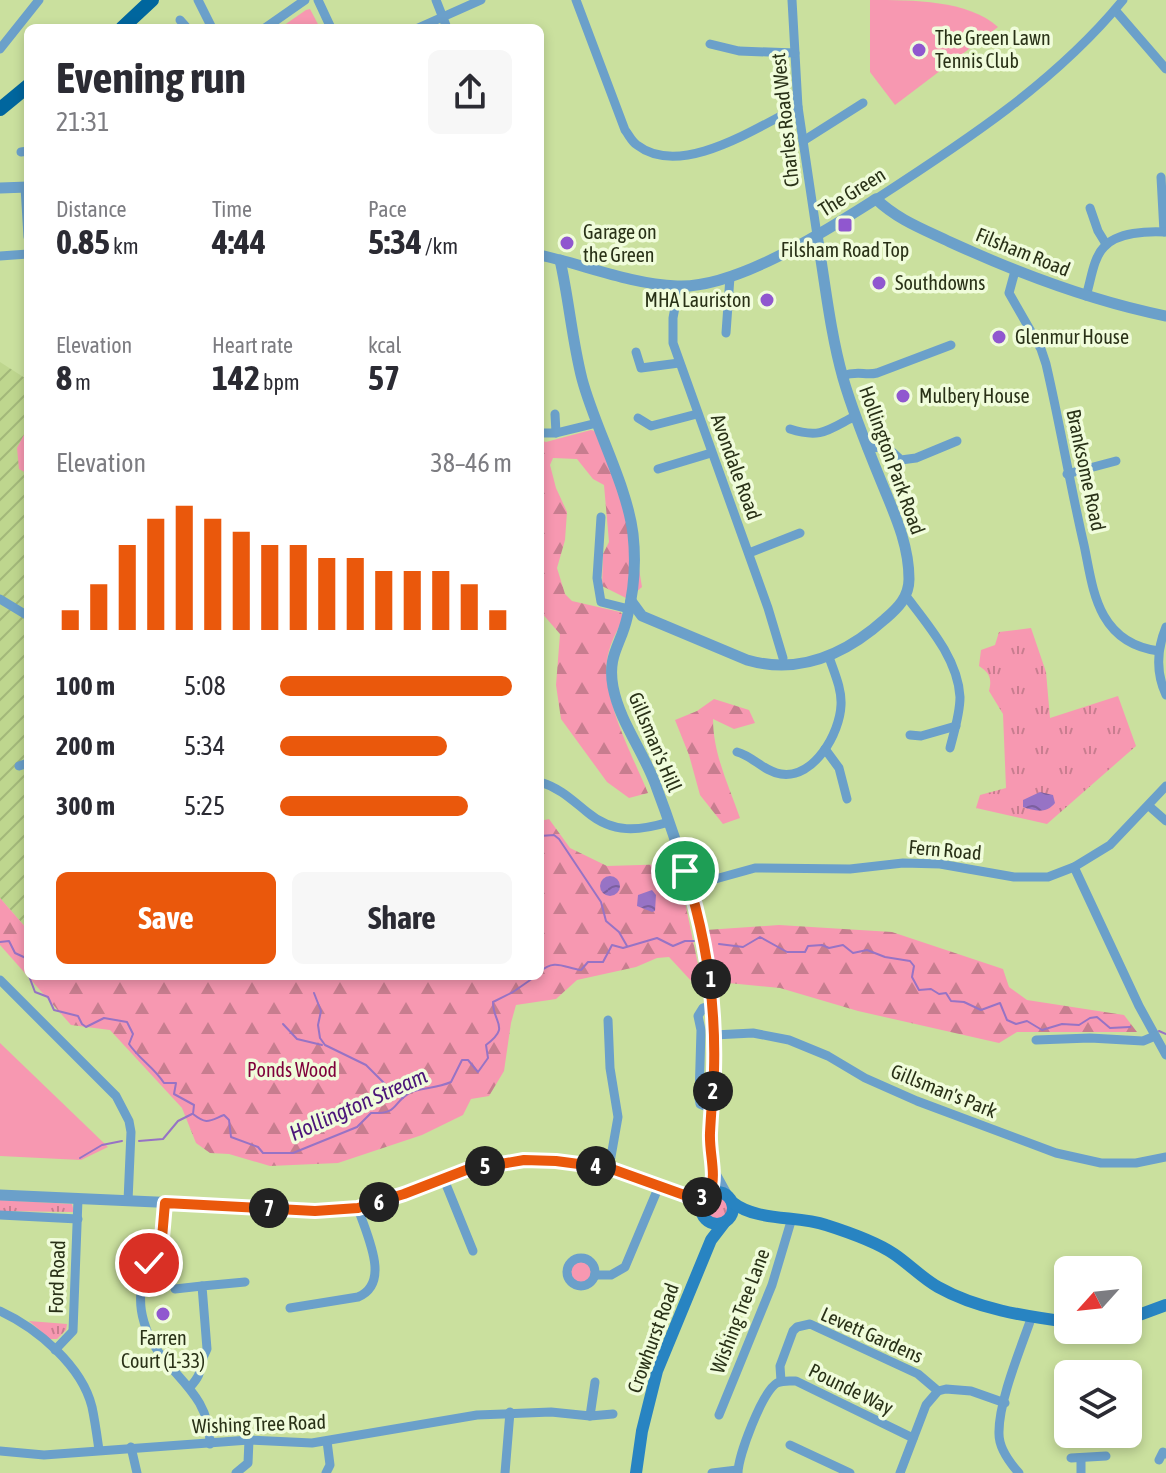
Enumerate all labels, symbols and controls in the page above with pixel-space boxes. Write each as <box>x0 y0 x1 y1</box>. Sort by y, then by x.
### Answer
place label: The Green Lawn Tennis Club <box>935 26 1051 72</box>
marker: The Green Lawn Tennis Club <box>910 41 928 59</box>
button: share <box>428 50 512 134</box>
text: Evening run <box>56 52 246 102</box>
street label: Charles Road West <box>766 52 803 188</box>
text: 21:31 <box>56 107 110 137</box>
street label: The Green <box>814 162 889 221</box>
text: Distance <box>56 196 127 222</box>
text: Time <box>212 196 252 222</box>
text: Pace <box>368 196 407 222</box>
marker: Filsham Road Top <box>836 216 854 234</box>
place label: Garage on the Green <box>583 220 657 266</box>
text: 0.85 <box>56 222 110 261</box>
text: 4:44 <box>212 222 266 261</box>
text: 5:34 <box>368 222 422 261</box>
street label: Filsham Road <box>973 222 1074 281</box>
text: km <box>110 233 139 259</box>
text: /km <box>422 233 458 259</box>
marker: Garage on the Green <box>558 234 576 252</box>
place label: Filsham Road Top <box>781 238 909 261</box>
place label: Southdowns <box>895 271 985 294</box>
marker: Southdowns <box>870 274 888 292</box>
place label: MHA Lauriston <box>645 288 751 311</box>
marker: MHA Lauriston <box>758 291 776 309</box>
place label: Glenmur House <box>1015 325 1129 348</box>
marker: Glenmur House <box>990 328 1008 346</box>
text: Elevation <box>56 332 132 358</box>
text: Heart rate <box>212 332 293 358</box>
text: kcal <box>368 332 401 358</box>
text: 8 <box>56 358 72 397</box>
text: 142 <box>212 358 260 397</box>
text: 57 <box>368 358 400 397</box>
text: m <box>72 369 91 395</box>
text: bpm <box>260 369 300 395</box>
street label: Hollington Park Road <box>855 382 930 537</box>
place label: Mulbery House <box>919 384 1030 407</box>
marker: Mulbery House <box>894 387 912 405</box>
street label: Branksome Road <box>1062 407 1111 533</box>
street label: Avondale Road <box>707 411 766 523</box>
text: Elevation <box>56 448 146 478</box>
text: 38–46 m <box>430 448 512 478</box>
text: 100 m <box>56 671 115 701</box>
text: 5:08 <box>184 671 226 701</box>
street label: Gillsman's Hill <box>624 689 687 796</box>
text: 200 m <box>56 731 115 761</box>
text: 5:34 <box>184 731 225 761</box>
text: 300 m <box>56 791 115 821</box>
text: 5:25 <box>184 791 225 821</box>
street label: Fern Road <box>908 835 983 864</box>
pin <box>651 837 719 905</box>
icon: arrive <box>663 849 707 893</box>
button: Save <box>56 872 276 964</box>
button: Share <box>292 872 512 964</box>
pin: 1 <box>691 959 731 999</box>
text: 1 <box>706 966 716 992</box>
park label: Ponds Wood <box>247 1058 337 1081</box>
street label: Gillsman's Park <box>888 1059 1001 1122</box>
water label: Hollington Stream <box>285 1062 431 1146</box>
pin: 2 <box>693 1071 733 1111</box>
text: 2 <box>708 1078 718 1104</box>
pin: 5 <box>465 1146 505 1186</box>
pin: 4 <box>576 1146 616 1186</box>
text: 5 <box>480 1153 490 1179</box>
text: 4 <box>591 1153 601 1179</box>
pin: 3 <box>682 1177 722 1217</box>
pin: 6 <box>359 1182 399 1222</box>
text: 3 <box>697 1184 707 1210</box>
pin: 7 <box>249 1188 289 1228</box>
text: 6 <box>374 1189 384 1215</box>
text: 7 <box>264 1195 274 1221</box>
pin <box>115 1229 183 1297</box>
street label: Ford Road <box>44 1240 69 1314</box>
icon: check <box>127 1241 171 1285</box>
street label: Wishing Tree Lane <box>705 1245 774 1376</box>
north arrow <box>1054 1256 1142 1344</box>
map controls <box>1054 1256 1142 1448</box>
street label: Crowhurst Road <box>622 1280 683 1396</box>
street label: Levett Gardens <box>818 1302 927 1367</box>
marker: Farren Court (1-33) <box>154 1305 172 1323</box>
place label: Farren Court (1-33) <box>121 1326 205 1372</box>
street label: Pounde Way <box>805 1358 897 1419</box>
button: layers <box>1054 1360 1142 1448</box>
street label: Wishing Tree Road <box>192 1410 326 1437</box>

